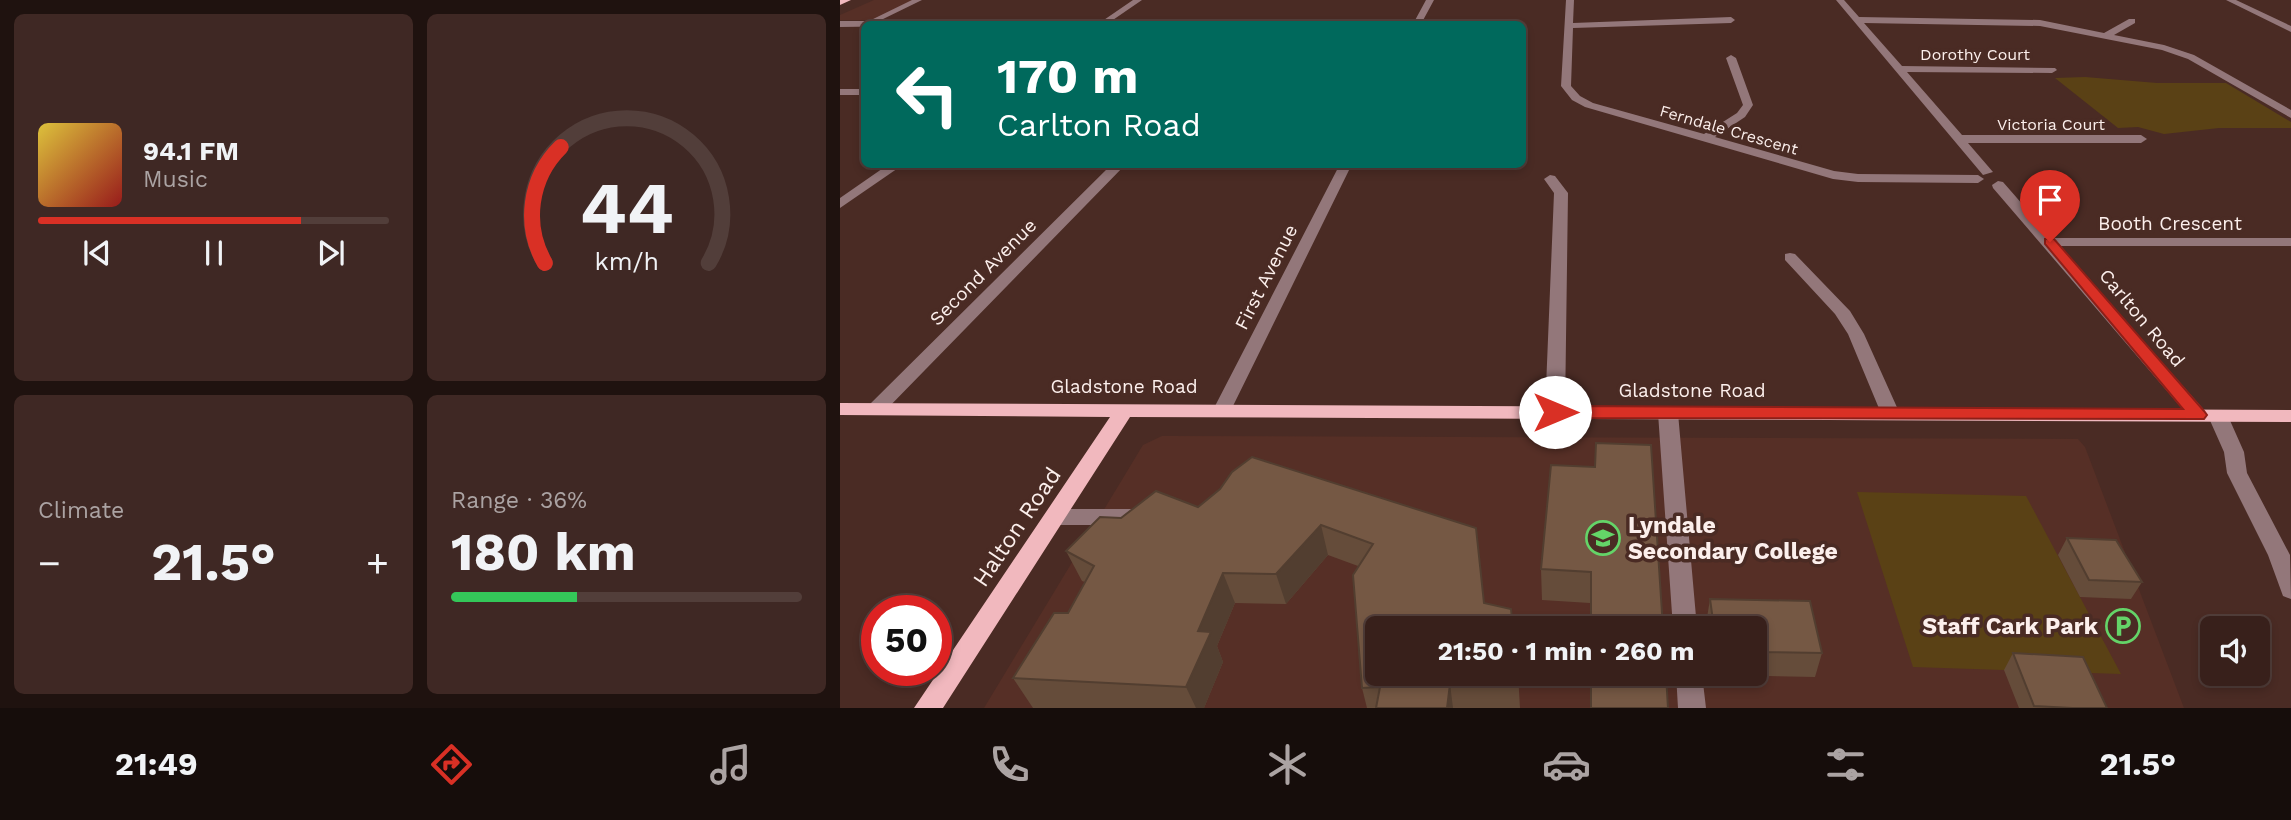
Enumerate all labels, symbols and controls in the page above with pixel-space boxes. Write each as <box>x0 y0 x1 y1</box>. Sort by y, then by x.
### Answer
street label: Dorothy Court <box>1920 45 2030 64</box>
text: 170 m <box>997 47 1138 105</box>
icon: left <box>882 49 973 140</box>
street label: Ferndale Crescent <box>1658 101 1801 159</box>
text: Carlton Road <box>997 106 1201 144</box>
street label: Victoria Court <box>1997 115 2105 134</box>
text: 94.1 FM <box>143 136 239 166</box>
text: Music <box>143 166 208 193</box>
text: 44 <box>579 166 674 252</box>
pin <box>2020 170 2080 242</box>
icon: arrive <box>2031 181 2069 219</box>
street label: Booth Crescent <box>2098 212 2242 235</box>
street label: Second Avenue <box>925 214 1041 330</box>
street label: First Avenue <box>1230 221 1302 333</box>
icon: previous <box>78 234 116 272</box>
icon: pause <box>195 234 233 272</box>
icon: next <box>312 234 350 272</box>
text: km/h <box>594 247 659 276</box>
street label: Carlton Road <box>2094 264 2190 372</box>
street label: Gladstone Road <box>1050 375 1198 398</box>
position arrow <box>1518 375 1592 449</box>
street label: Gladstone Road <box>1618 379 1766 402</box>
street label: Halton Road <box>967 462 1067 592</box>
text: Range · 36% <box>451 487 587 514</box>
text: Climate <box>38 497 124 524</box>
place label: Lyndale Secondary College <box>1628 512 1838 565</box>
school or university icon: Lyndale Secondary College <box>1584 519 1622 557</box>
text: 180 km <box>451 522 636 583</box>
text: 21.5° <box>151 532 276 593</box>
text: − <box>38 541 61 585</box>
text: + <box>366 541 389 585</box>
speed limit sign: 50 <box>861 595 952 686</box>
parking icon: Staff Cark Park <box>2104 607 2142 645</box>
place label: Staff Cark Park <box>1922 613 2099 640</box>
map controls <box>2200 616 2270 686</box>
button: sound <box>2200 616 2270 686</box>
text: 21:50 · 1 min · 260 m <box>1437 636 1695 666</box>
icon: directions <box>427 740 476 789</box>
icon: music <box>706 740 755 789</box>
icon: phone <box>985 740 1034 789</box>
icon: climate <box>1263 740 1312 789</box>
icon: car <box>1542 740 1591 789</box>
icon: filters <box>1821 740 1870 789</box>
text: 21:49 <box>115 745 198 783</box>
text: 21.5° <box>2099 745 2176 783</box>

